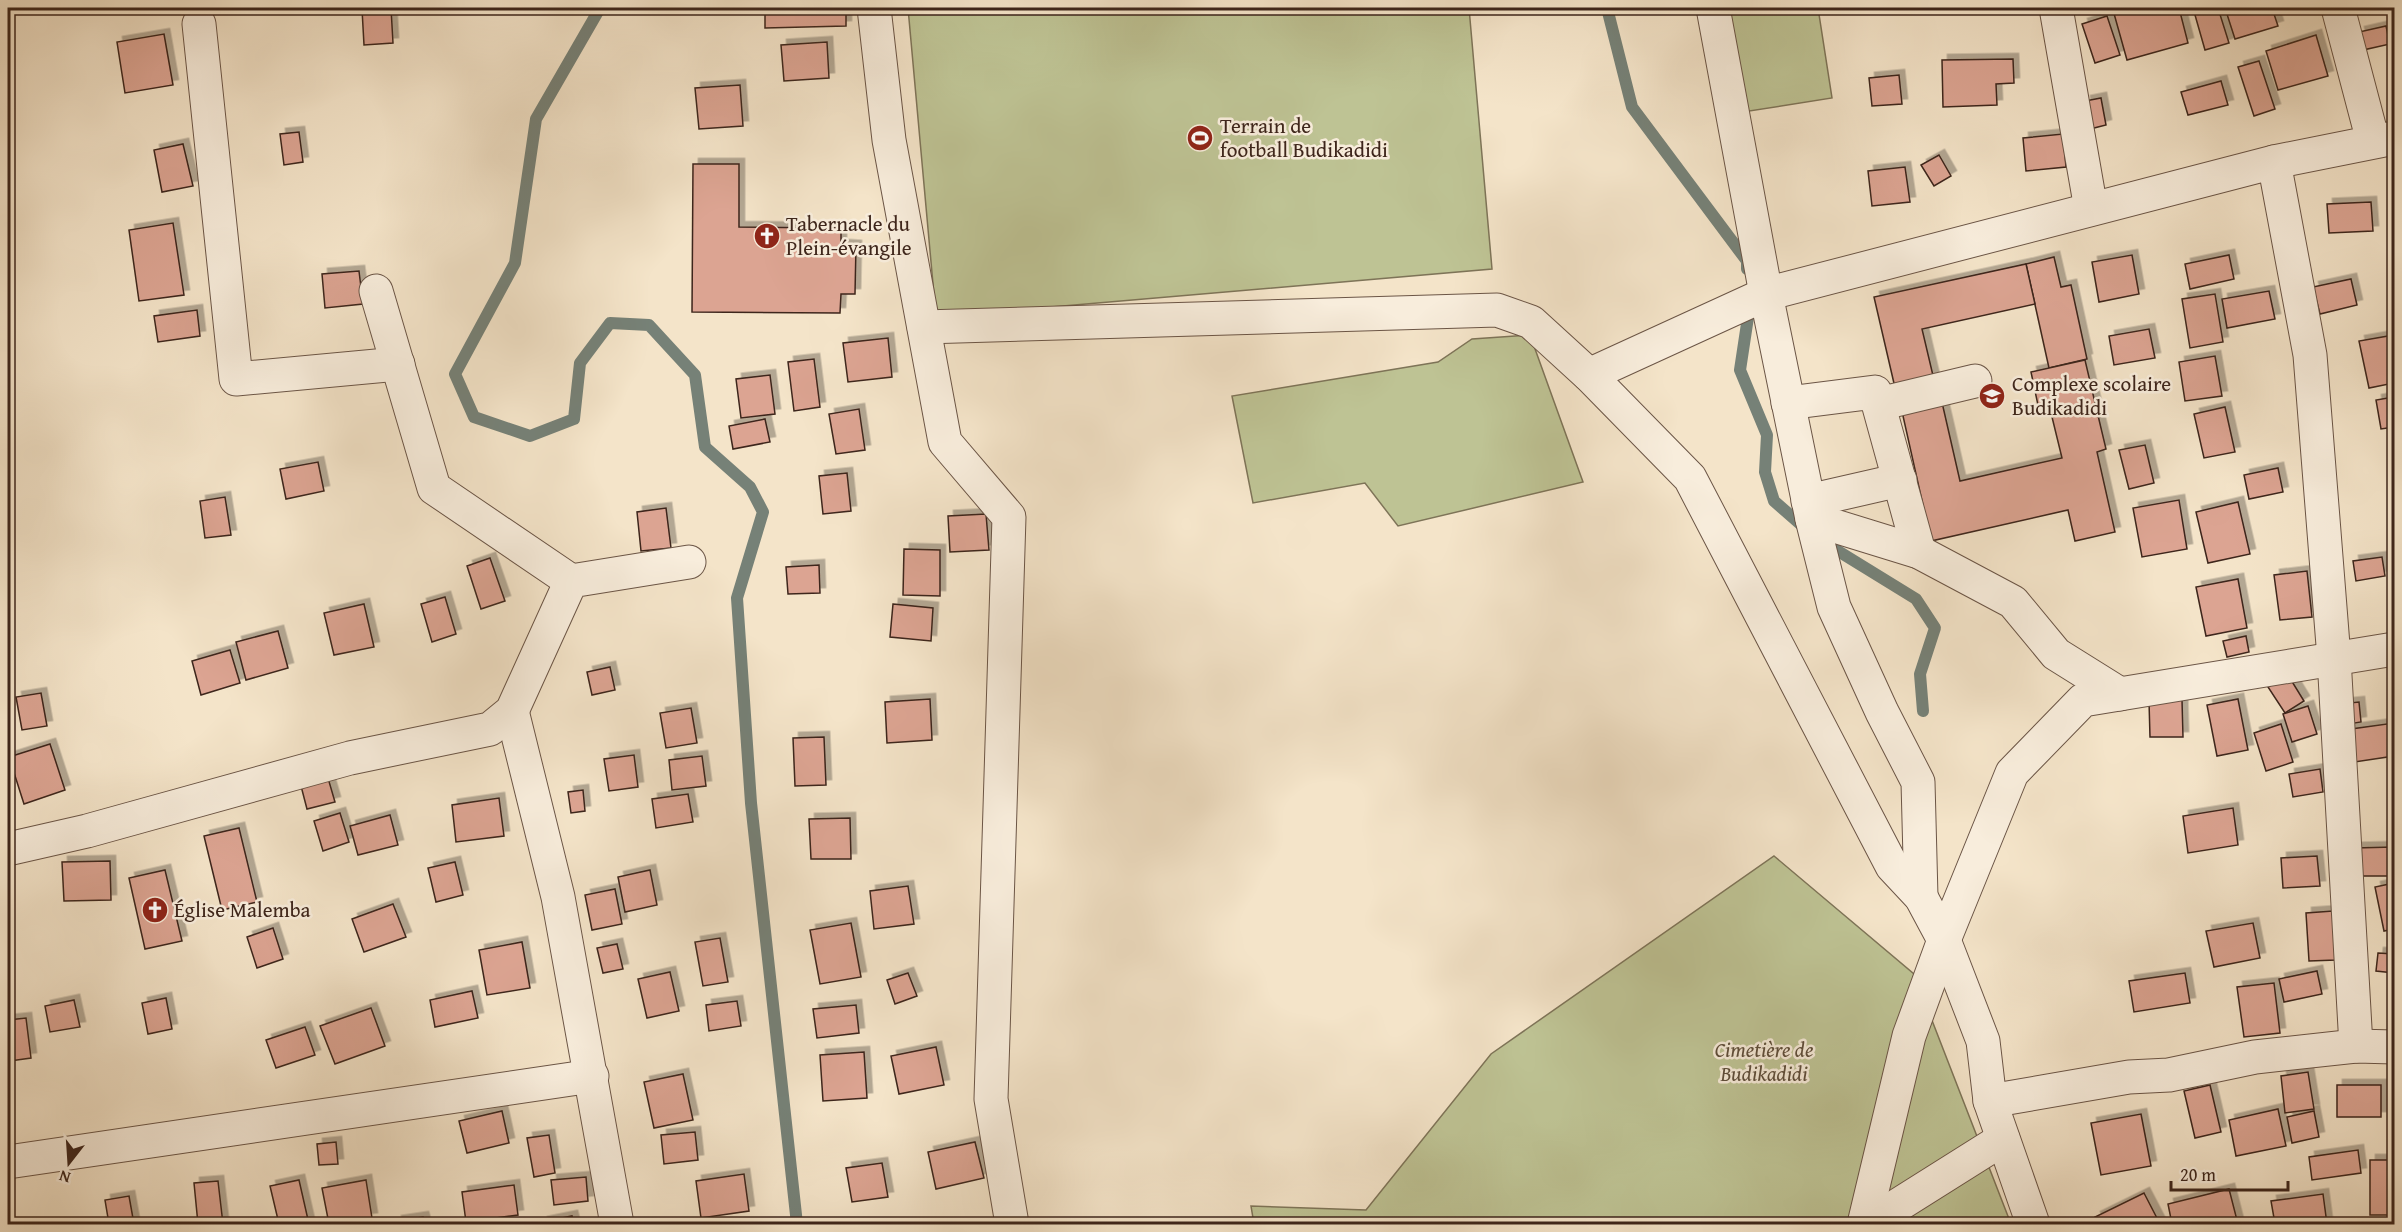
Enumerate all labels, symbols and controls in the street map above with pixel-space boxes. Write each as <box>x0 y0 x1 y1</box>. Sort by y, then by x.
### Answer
place label: Terrain de football Budikadidi <box>1220 110 1388 165</box>
sports icon: Terrain de football Budikadidi <box>1185 123 1215 153</box>
place label: Tabernacle du Plein-évangile <box>786 208 912 263</box>
church icon: Tabernacle du Plein-évangile <box>752 221 782 251</box>
place label: Complexe scolaire Budikadidi <box>2012 368 2171 423</box>
school or university icon: Complexe scolaire Budikadidi <box>1977 381 2007 411</box>
place label: Église Malemba <box>174 894 311 925</box>
church icon: Église Malemba <box>140 895 170 925</box>
park label: Cimetière de Budikadidi <box>1715 1034 1813 1089</box>
north arrow <box>39 1133 99 1193</box>
scale bar <box>2171 1154 2288 1192</box>
text: 20 m <box>2180 1161 2216 1188</box>
text: N <box>56 1164 73 1190</box>

